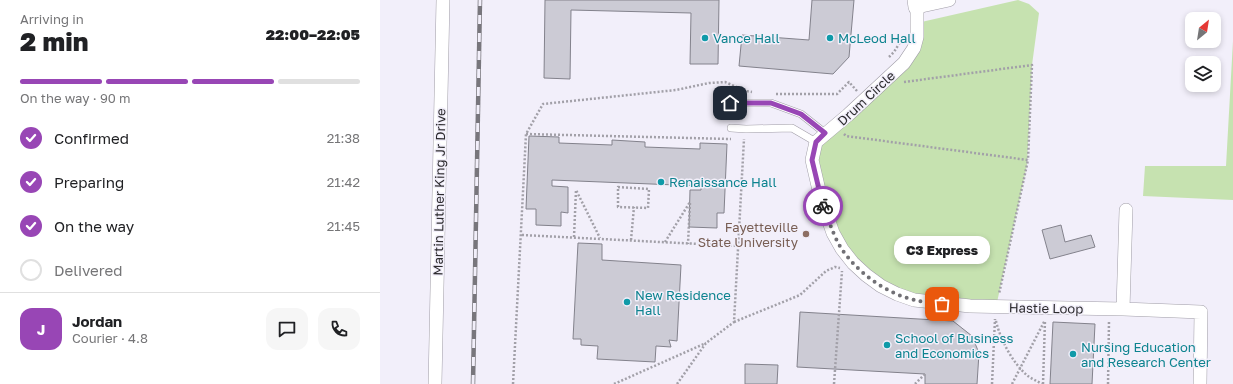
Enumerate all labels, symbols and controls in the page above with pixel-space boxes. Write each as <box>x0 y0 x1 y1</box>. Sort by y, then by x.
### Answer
text: Arriving in <box>20 11 84 27</box>
north arrow <box>1185 12 1221 48</box>
map controls <box>1185 12 1221 92</box>
text: 22:00–22:05 <box>266 25 360 43</box>
text: 2 min <box>20 26 88 57</box>
place label: Vance Hall <box>713 30 780 46</box>
place label: McLeod Hall <box>838 30 916 46</box>
marker: Vance Hall <box>700 33 710 43</box>
marker: McLeod Hall <box>825 33 835 43</box>
button: layers <box>1185 56 1221 92</box>
street label: Drum Circle <box>834 67 898 129</box>
pin <box>713 86 747 120</box>
text: On the way · 90 m <box>20 90 131 106</box>
icon: home <box>719 92 741 114</box>
street label: Martin Luther King Jr Drive <box>430 108 448 276</box>
icon: check <box>20 127 42 149</box>
text: Confirmed <box>54 129 129 147</box>
text: 21:38 <box>327 130 360 146</box>
icon: check <box>20 171 42 193</box>
text: Preparing <box>54 173 124 191</box>
text: 21:42 <box>327 174 360 190</box>
place label: Renaissance Hall <box>669 174 777 190</box>
marker: Renaissance Hall <box>656 177 666 187</box>
courier <box>803 186 843 226</box>
icon: bike <box>812 195 834 217</box>
icon: check <box>20 215 42 237</box>
text: On the way <box>54 217 134 235</box>
text: 21:45 <box>327 218 360 234</box>
place label: Fayetteville State University <box>698 219 799 250</box>
marker: Fayetteville State University <box>801 229 811 239</box>
callout: C3 Express <box>894 236 990 264</box>
text: C3 Express <box>906 242 978 258</box>
text: Delivered <box>54 261 122 279</box>
place label: New Residence Hall <box>635 287 731 318</box>
pin <box>925 287 959 321</box>
icon: bag <box>931 293 953 315</box>
marker: New Residence Hall <box>622 297 632 307</box>
street label: Hastie Loop <box>1009 299 1083 317</box>
button: chat <box>266 308 308 350</box>
button: phone <box>318 308 360 350</box>
text: Jordan <box>72 312 122 330</box>
text: J <box>37 320 45 338</box>
text: Courier · 4.8 <box>72 330 148 346</box>
place label: School of Business and Economics <box>895 330 1013 361</box>
place label: Nursing Education and Research Center <box>1081 339 1211 370</box>
marker: School of Business and Economics <box>882 340 892 350</box>
marker: Nursing Education and Research Center <box>1068 349 1078 359</box>

